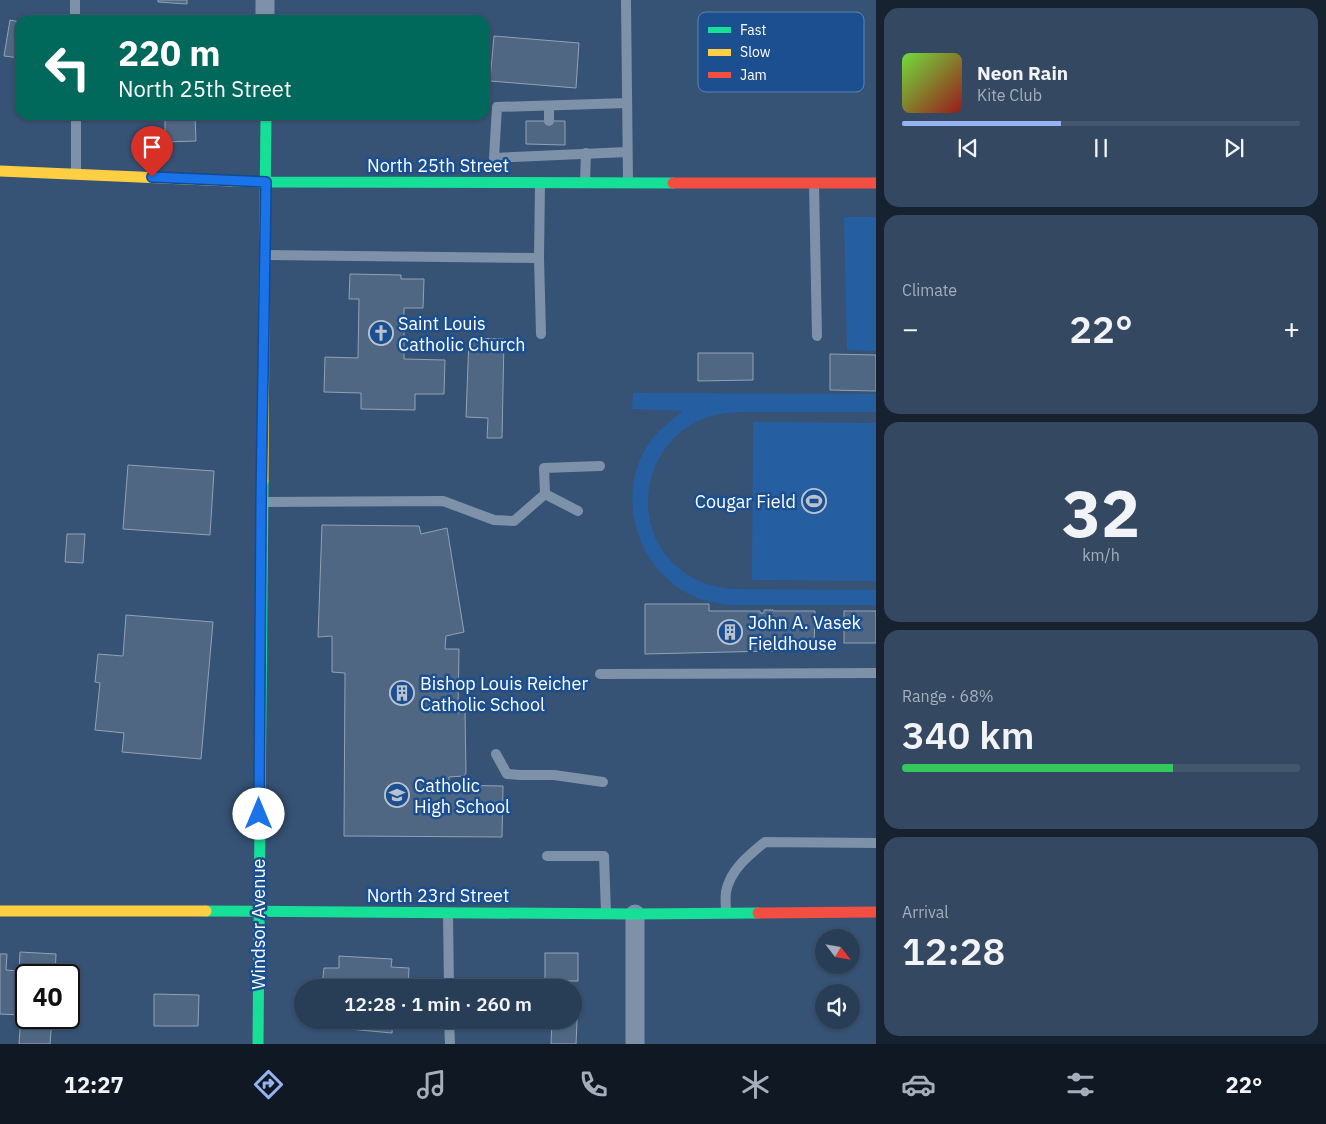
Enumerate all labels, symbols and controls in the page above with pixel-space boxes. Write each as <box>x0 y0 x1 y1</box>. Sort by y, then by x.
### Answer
legend <box>698 12 864 92</box>
text: Fast <box>740 21 766 39</box>
text: 220 m <box>118 30 221 76</box>
icon: left <box>35 35 100 100</box>
text: Slow <box>740 43 771 61</box>
text: Neon Rain <box>977 61 1068 85</box>
text: Jam <box>740 66 767 84</box>
text: North 25th Street <box>118 74 292 103</box>
text: Kite Club <box>977 85 1042 105</box>
pin <box>131 126 173 177</box>
icon: arrive <box>138 133 166 161</box>
icon: previous <box>954 134 982 162</box>
icon: pause <box>1087 134 1115 162</box>
icon: next <box>1220 134 1248 162</box>
street label: North 25th Street <box>367 154 509 177</box>
text: Climate <box>902 280 957 300</box>
text: 22° <box>1069 304 1133 353</box>
text: − <box>902 310 919 347</box>
text: + <box>1283 310 1300 347</box>
place label: Saint Louis Catholic Church <box>398 312 526 356</box>
church icon: Saint Louis Catholic Church <box>368 320 394 346</box>
text: 32 <box>1062 470 1140 555</box>
sports icon: Cougar Field <box>801 488 827 514</box>
place label: Cougar Field <box>695 490 796 513</box>
text: km/h <box>1082 545 1120 565</box>
place label: John A. Vasek Fieldhouse <box>748 611 862 655</box>
building icon: John A. Vasek Fieldhouse <box>717 619 743 645</box>
place label: Bishop Louis Reicher Catholic School <box>420 672 588 716</box>
building icon: Bishop Louis Reicher Catholic School <box>389 680 415 706</box>
text: Range · 68% <box>902 686 994 706</box>
text: 340 km <box>902 710 1034 759</box>
place label: Catholic High School <box>414 774 510 818</box>
school or university icon: Catholic High School <box>384 782 410 808</box>
position arrow <box>232 787 284 839</box>
street label: Windsor Avenue <box>247 858 270 990</box>
street label: North 23rd Street <box>367 884 509 907</box>
text: Arrival <box>902 902 949 922</box>
text: 12:28 <box>902 926 1005 975</box>
north arrow <box>815 929 860 974</box>
map controls <box>815 929 860 1029</box>
speed limit sign: 40 <box>15 964 80 1029</box>
button: sound <box>815 984 860 1029</box>
text: 12:28 · 1 min · 260 m <box>344 992 532 1016</box>
icon: directions <box>251 1067 286 1102</box>
icon: music <box>414 1067 449 1102</box>
icon: phone <box>576 1067 611 1102</box>
icon: climate <box>738 1067 773 1102</box>
icon: car <box>901 1067 936 1102</box>
icon: filters <box>1063 1067 1098 1102</box>
text: 12:27 <box>64 1070 124 1099</box>
text: 22° <box>1225 1070 1262 1099</box>

